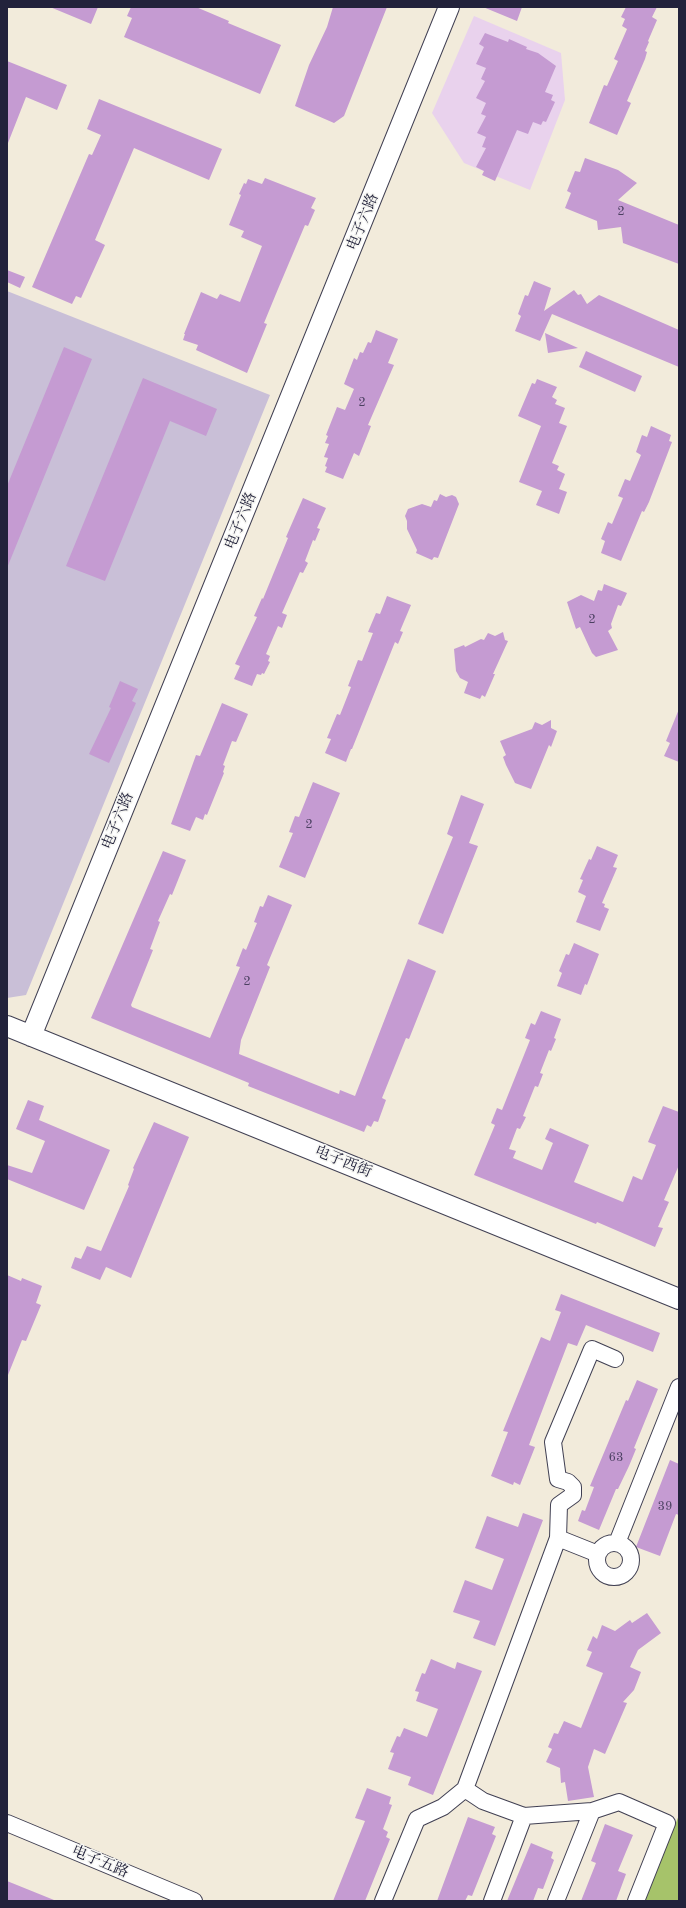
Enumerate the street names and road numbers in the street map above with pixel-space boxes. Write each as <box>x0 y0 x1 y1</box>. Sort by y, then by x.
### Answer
street label: 电子六路 <box>343 191 383 253</box>
street label: 电子六路 <box>221 490 261 552</box>
street label: 电子六路 <box>98 790 138 852</box>
street label: 电子西街 <box>312 1142 374 1182</box>
street label: 电子五路 <box>69 1842 131 1882</box>

